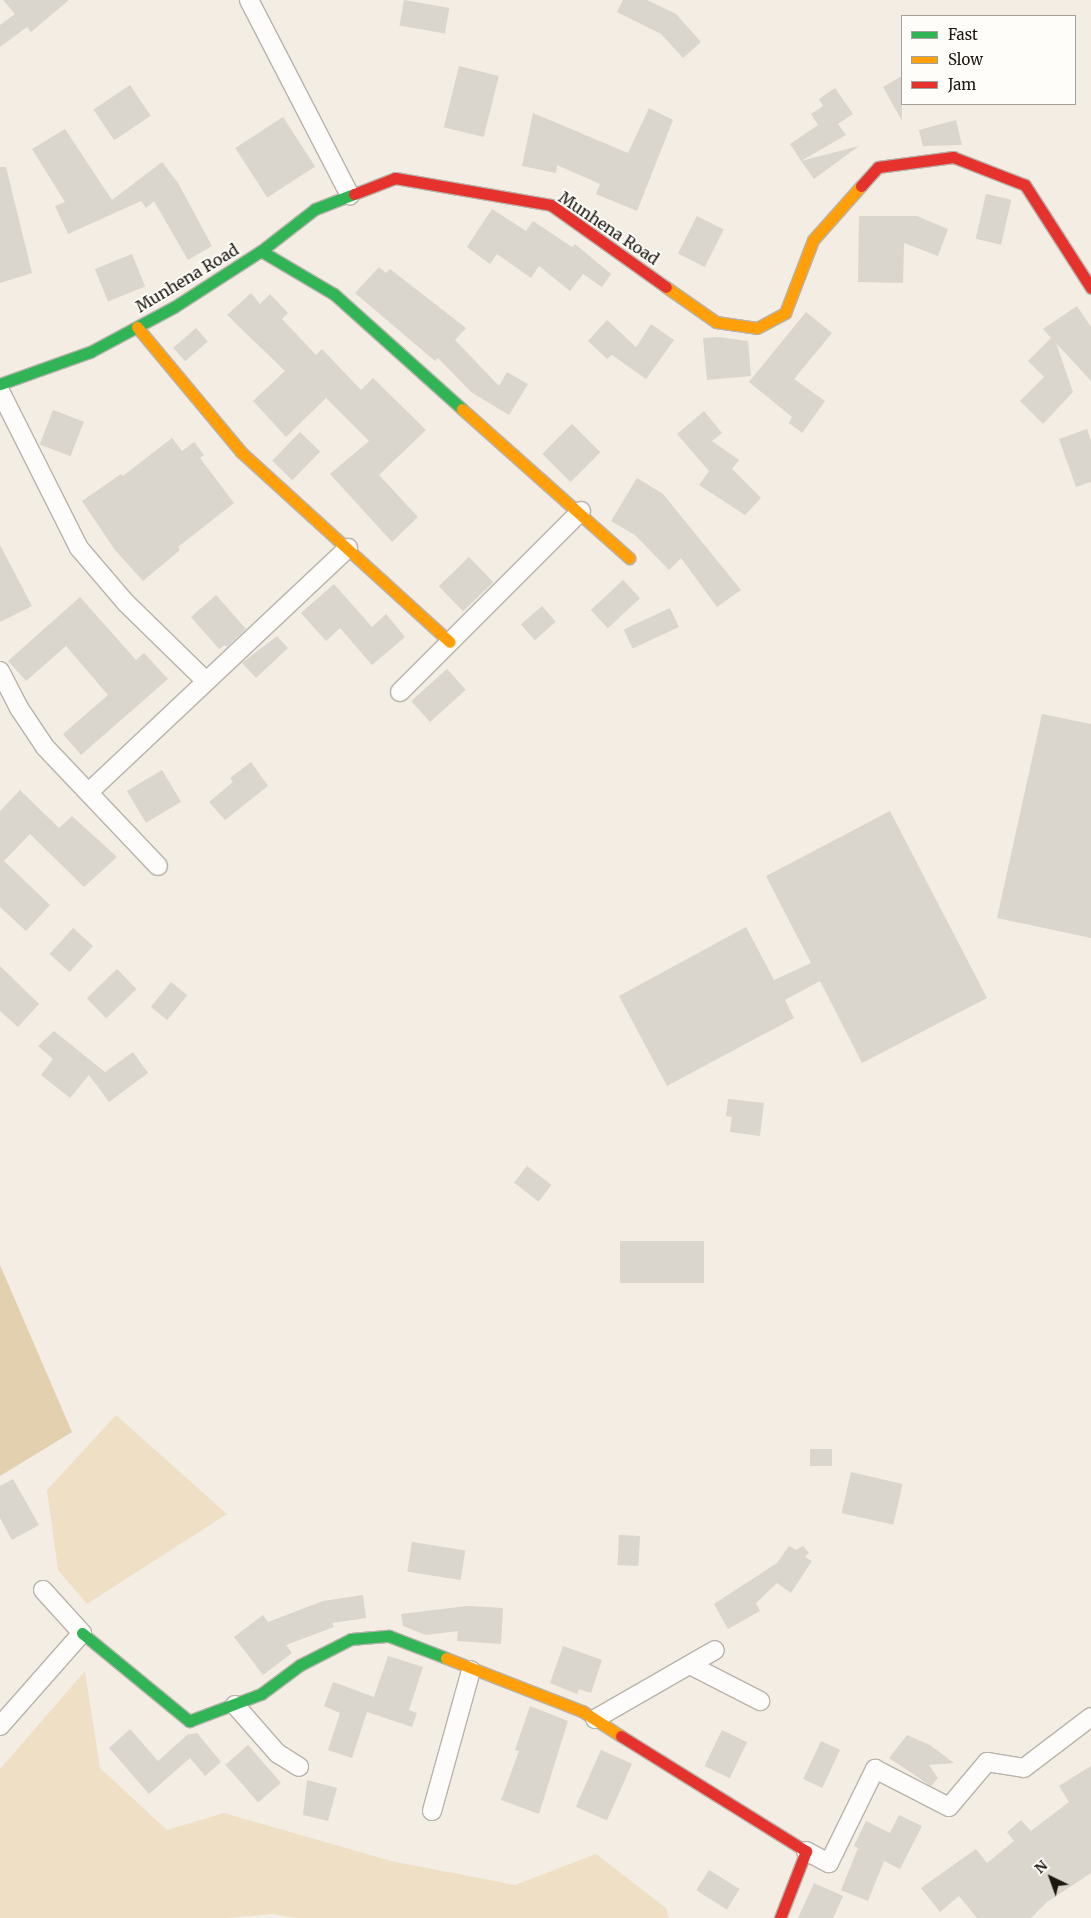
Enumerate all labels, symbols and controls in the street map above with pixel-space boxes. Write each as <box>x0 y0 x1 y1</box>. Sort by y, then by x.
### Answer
legend <box>901 15 1076 105</box>
text: Fast <box>948 25 978 44</box>
text: Slow <box>948 50 983 69</box>
text: Jam <box>948 75 976 94</box>
street label: Munhena Road <box>555 187 663 269</box>
street label: Munhena Road <box>132 240 242 316</box>
north arrow <box>1026 1853 1076 1903</box>
text: N <box>1031 1856 1051 1877</box>

